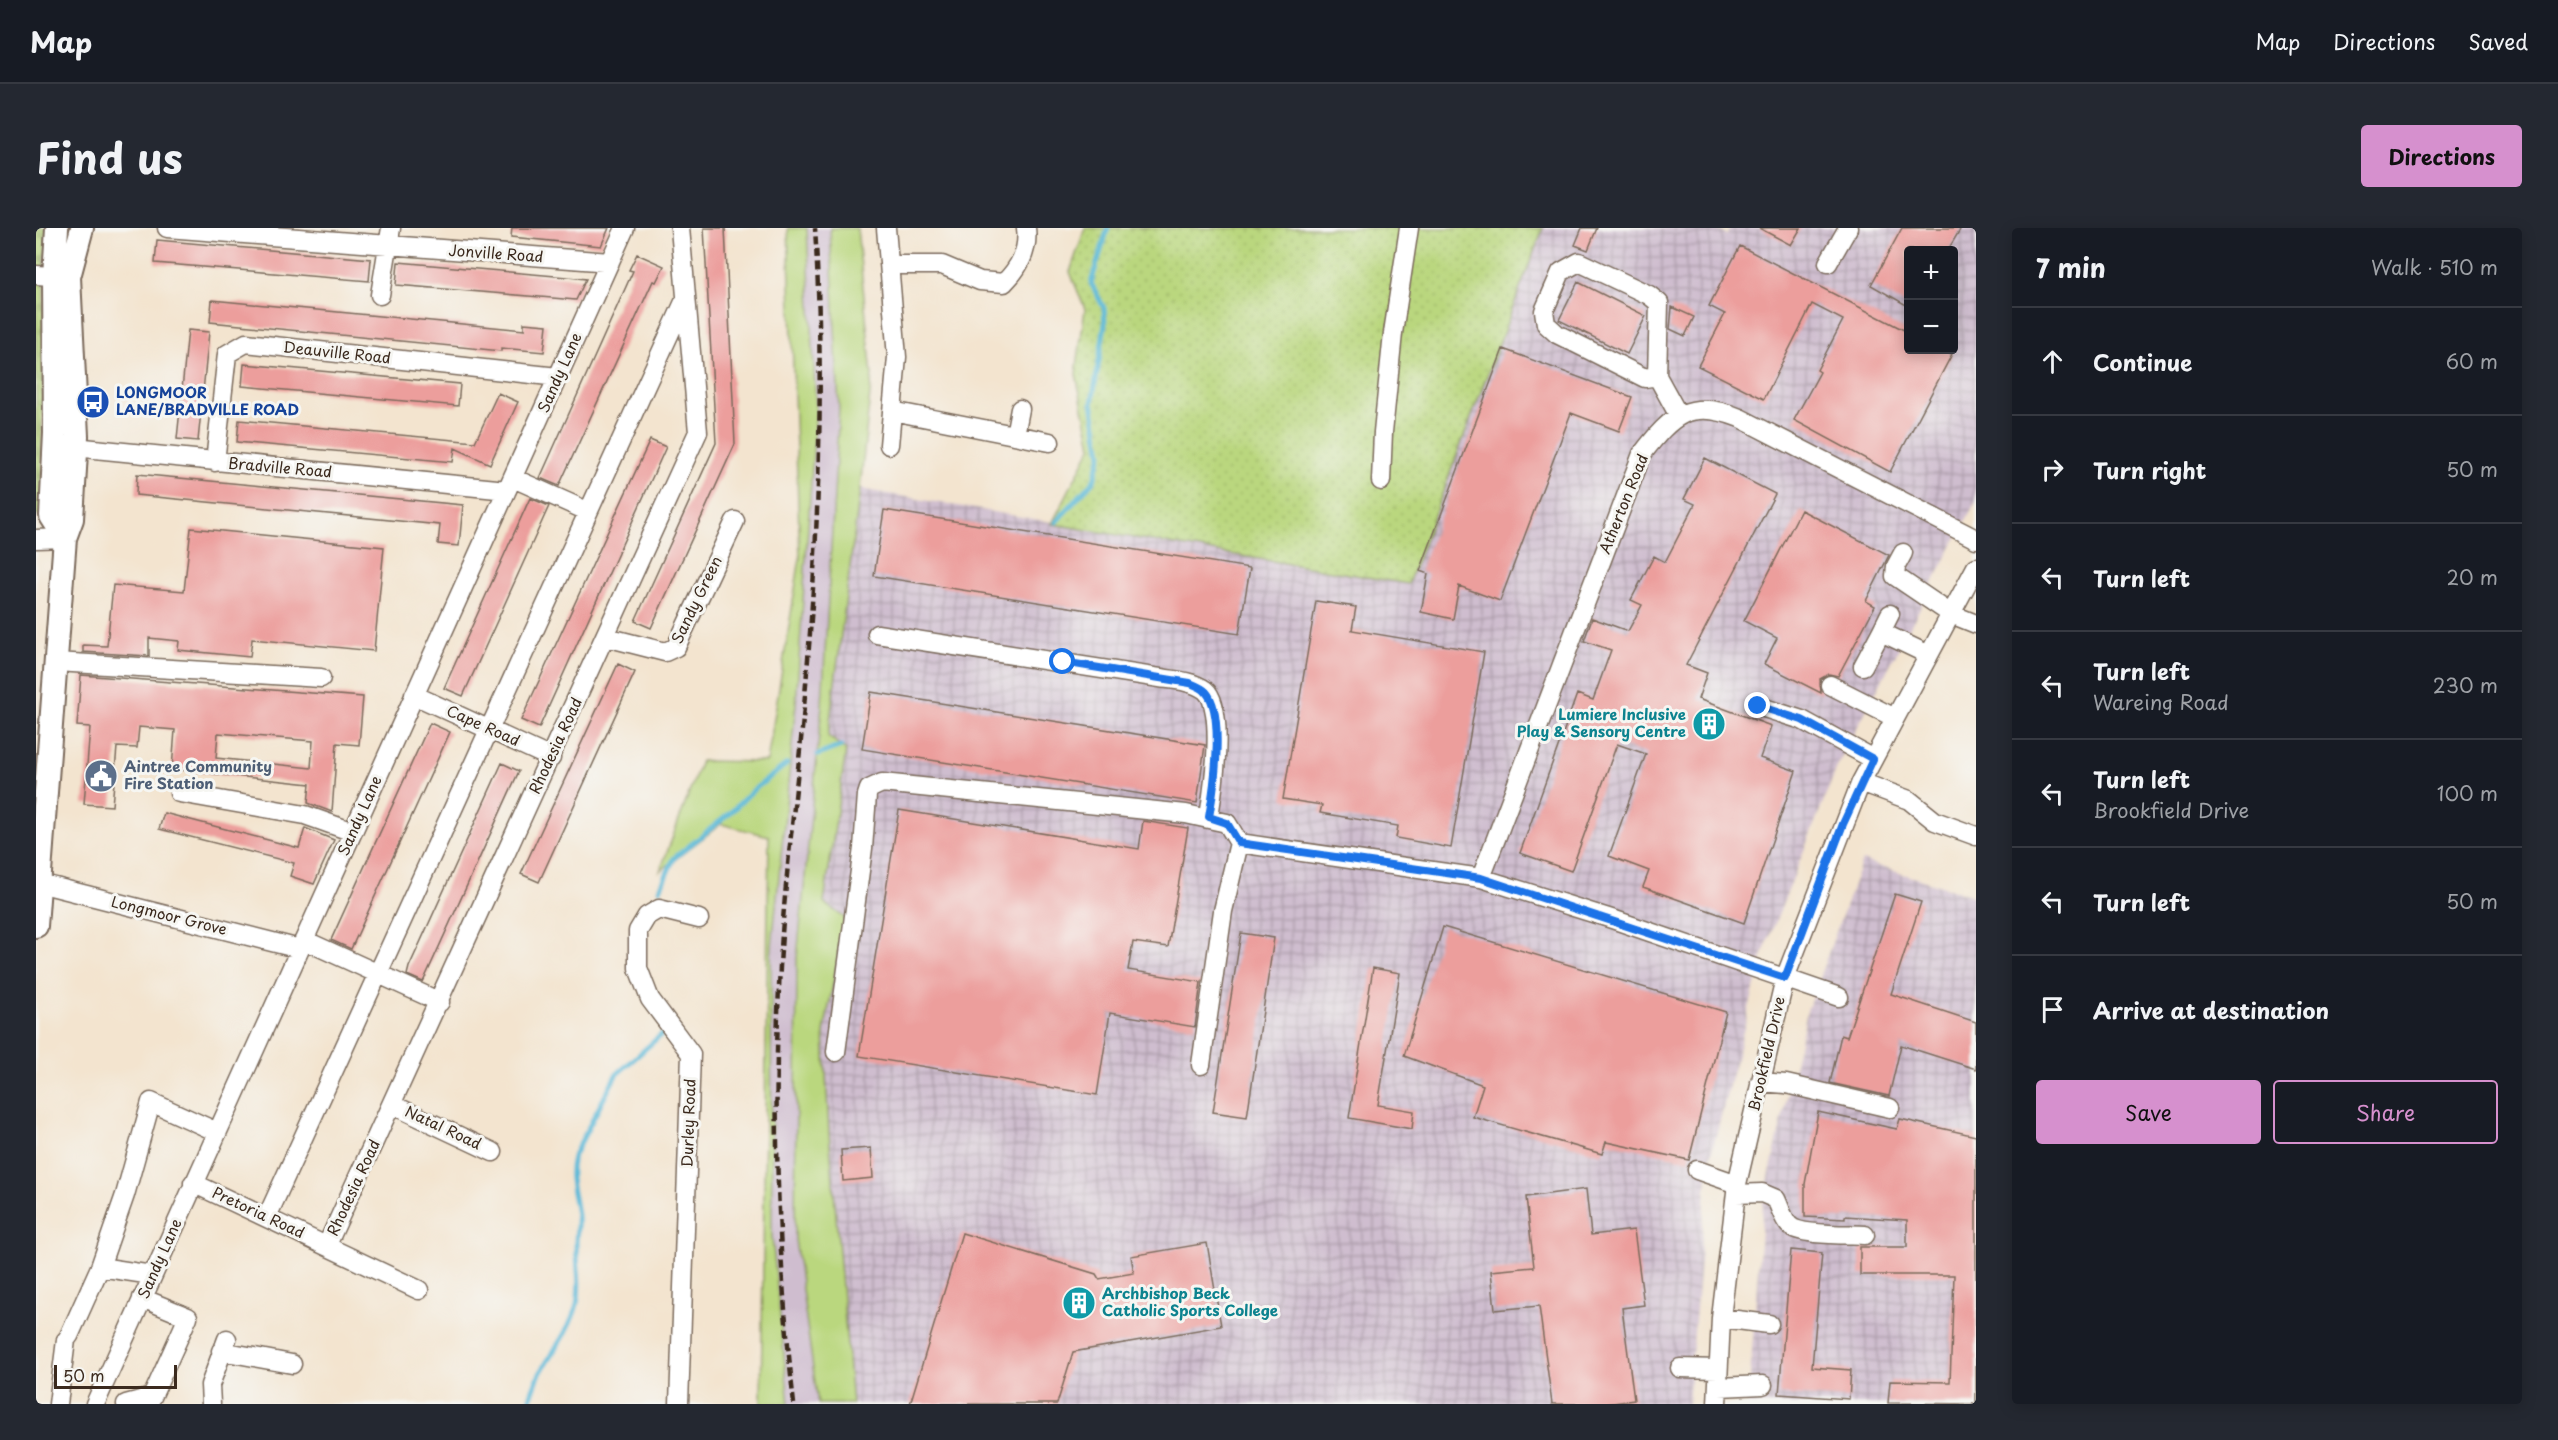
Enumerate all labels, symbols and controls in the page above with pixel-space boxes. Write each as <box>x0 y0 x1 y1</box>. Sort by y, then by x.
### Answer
text: Map <box>30 20 92 63</box>
text: Map <box>2255 25 2300 57</box>
text: Directions <box>2333 25 2435 57</box>
text: Saved <box>2468 25 2528 57</box>
text: Find us <box>36 125 183 188</box>
button: Directions <box>2361 125 2522 187</box>
street label: Jonville Road <box>448 238 544 267</box>
map controls <box>1904 246 1958 354</box>
button: + <box>1904 246 1958 300</box>
text: 7 min <box>2036 248 2106 287</box>
text: Walk · 510 m <box>2371 252 2498 282</box>
button: − <box>1904 300 1958 354</box>
street label: Sandy Lane <box>531 328 587 416</box>
street label: Deauville Road <box>282 334 392 369</box>
icon: ahead <box>2036 345 2069 378</box>
text: Continue <box>2093 345 2192 378</box>
text: 60 m <box>2446 346 2498 376</box>
place label: LONGMOOR LANE/BRADVILLE ROAD <box>116 380 299 420</box>
bus stop icon: LONGMOOR LANE/BRADVILLE ROAD <box>75 384 111 420</box>
street label: Atherton Road <box>1592 450 1653 557</box>
street label: Bradville Road <box>227 451 333 483</box>
icon: right <box>2036 453 2069 486</box>
text: Turn right <box>2093 453 2206 486</box>
text: 50 m <box>2446 454 2498 484</box>
street label: Sandy Green <box>664 552 727 647</box>
icon: left <box>2036 561 2069 594</box>
text: Turn left <box>2093 561 2190 594</box>
text: 20 m <box>2446 562 2498 592</box>
route start <box>1049 648 1075 674</box>
text: Turn left <box>2093 654 2190 687</box>
icon: left <box>2036 669 2069 702</box>
text: 230 m <box>2433 670 2498 700</box>
text: Wareing Road <box>2093 687 2229 717</box>
route end <box>1744 692 1770 718</box>
street label: Rhodesia Road <box>522 693 587 797</box>
street label: Cape Road <box>443 698 524 751</box>
place label: Lumiere Inclusive Play & Sensory Centre <box>1517 702 1686 742</box>
building icon: Lumiere Inclusive Play & Sensory Centre <box>1691 706 1727 742</box>
place label: Aintree Community Fire Station <box>124 754 272 794</box>
public building icon: Aintree Community Fire Station <box>83 758 119 794</box>
text: Turn left <box>2093 762 2190 795</box>
street label: Sandy Lane <box>331 771 387 859</box>
icon: left <box>2036 777 2069 810</box>
text: 100 m <box>2437 778 2498 808</box>
text: Brookfield Drive <box>2093 795 2249 825</box>
icon: left <box>2036 885 2069 918</box>
text: Turn left <box>2093 885 2190 918</box>
text: 50 m <box>2446 886 2498 916</box>
street label: Longmoor Grove <box>109 889 230 940</box>
icon: arrive <box>2036 993 2069 1026</box>
text: Arrive at destination <box>2093 993 2329 1026</box>
street label: Brookfield Drive <box>1741 994 1790 1113</box>
street label: Durley Road <box>674 1078 701 1168</box>
button: Save <box>2036 1080 2261 1144</box>
button: Share <box>2273 1080 2498 1144</box>
street label: Natal Road <box>402 1099 486 1154</box>
street label: Rhodesia Road <box>320 1135 385 1239</box>
street label: Pretoria Road <box>209 1180 309 1243</box>
street label: Sandy Lane <box>131 1214 187 1302</box>
place label: Archbishop Beck Catholic Sports College <box>1102 1281 1278 1321</box>
building icon: Archbishop Beck Catholic Sports College <box>1061 1285 1097 1321</box>
scale bar <box>54 1362 177 1390</box>
text: 50 m <box>63 1363 104 1387</box>

